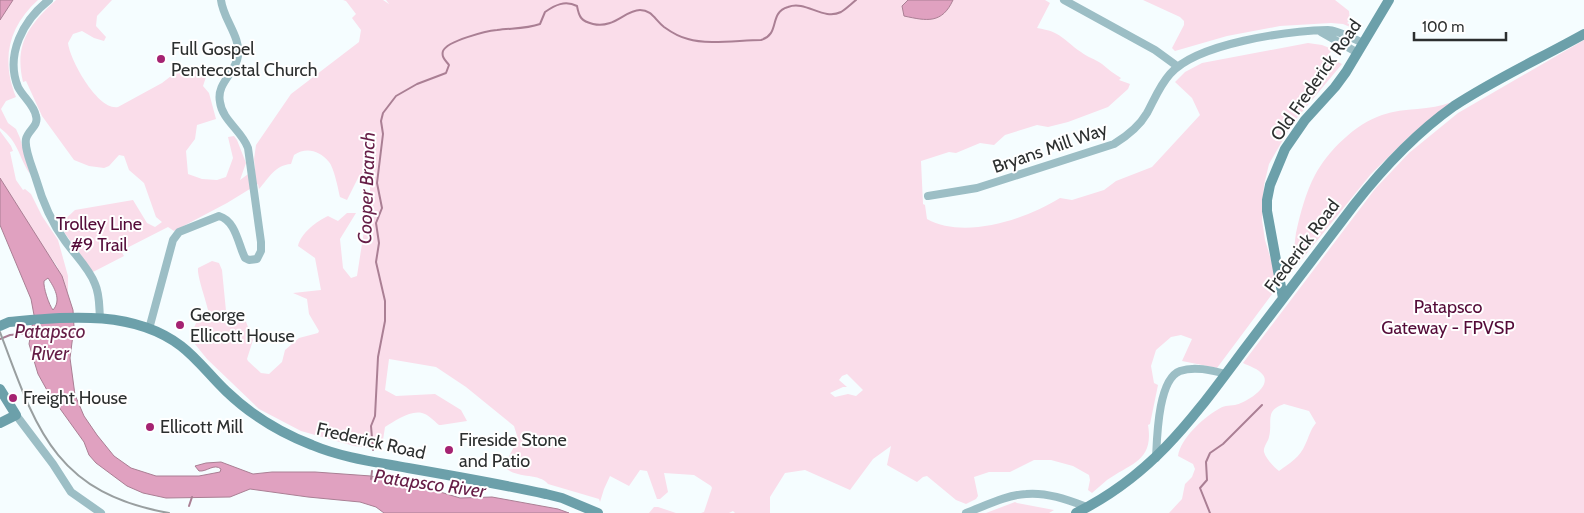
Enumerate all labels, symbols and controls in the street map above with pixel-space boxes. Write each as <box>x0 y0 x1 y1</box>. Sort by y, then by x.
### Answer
scale bar <box>1414 10 1506 42</box>
street label: Old Frederick Road <box>1266 15 1366 145</box>
text: 100 m <box>1422 18 1464 36</box>
place label: Full Gospel Pentecostal Church <box>171 38 317 81</box>
marker: Full Gospel Pentecostal Church <box>155 53 167 65</box>
street label: Bryans Mill Way <box>990 118 1110 178</box>
water label: Cooper Branch <box>353 132 380 245</box>
street label: Frederick Road <box>1260 195 1344 297</box>
park label: Trolley Line #9 Trail <box>56 213 142 256</box>
park label: Patapsco Gateway - FPVSP <box>1381 296 1515 339</box>
place label: George Ellicott House <box>190 304 295 347</box>
marker: George Ellicott House <box>174 319 186 331</box>
water label: Patapsco River <box>14 320 86 365</box>
place label: Freight House <box>23 387 127 409</box>
marker: Freight House <box>7 392 19 404</box>
place label: Ellicott Mill <box>160 416 244 438</box>
street label: Frederick Road <box>314 418 428 464</box>
marker: Ellicott Mill <box>144 421 156 433</box>
place label: Fireside Stone and Patio <box>459 429 567 472</box>
marker: Fireside Stone and Patio <box>443 444 455 456</box>
water label: Patapsco River <box>373 464 488 503</box>

